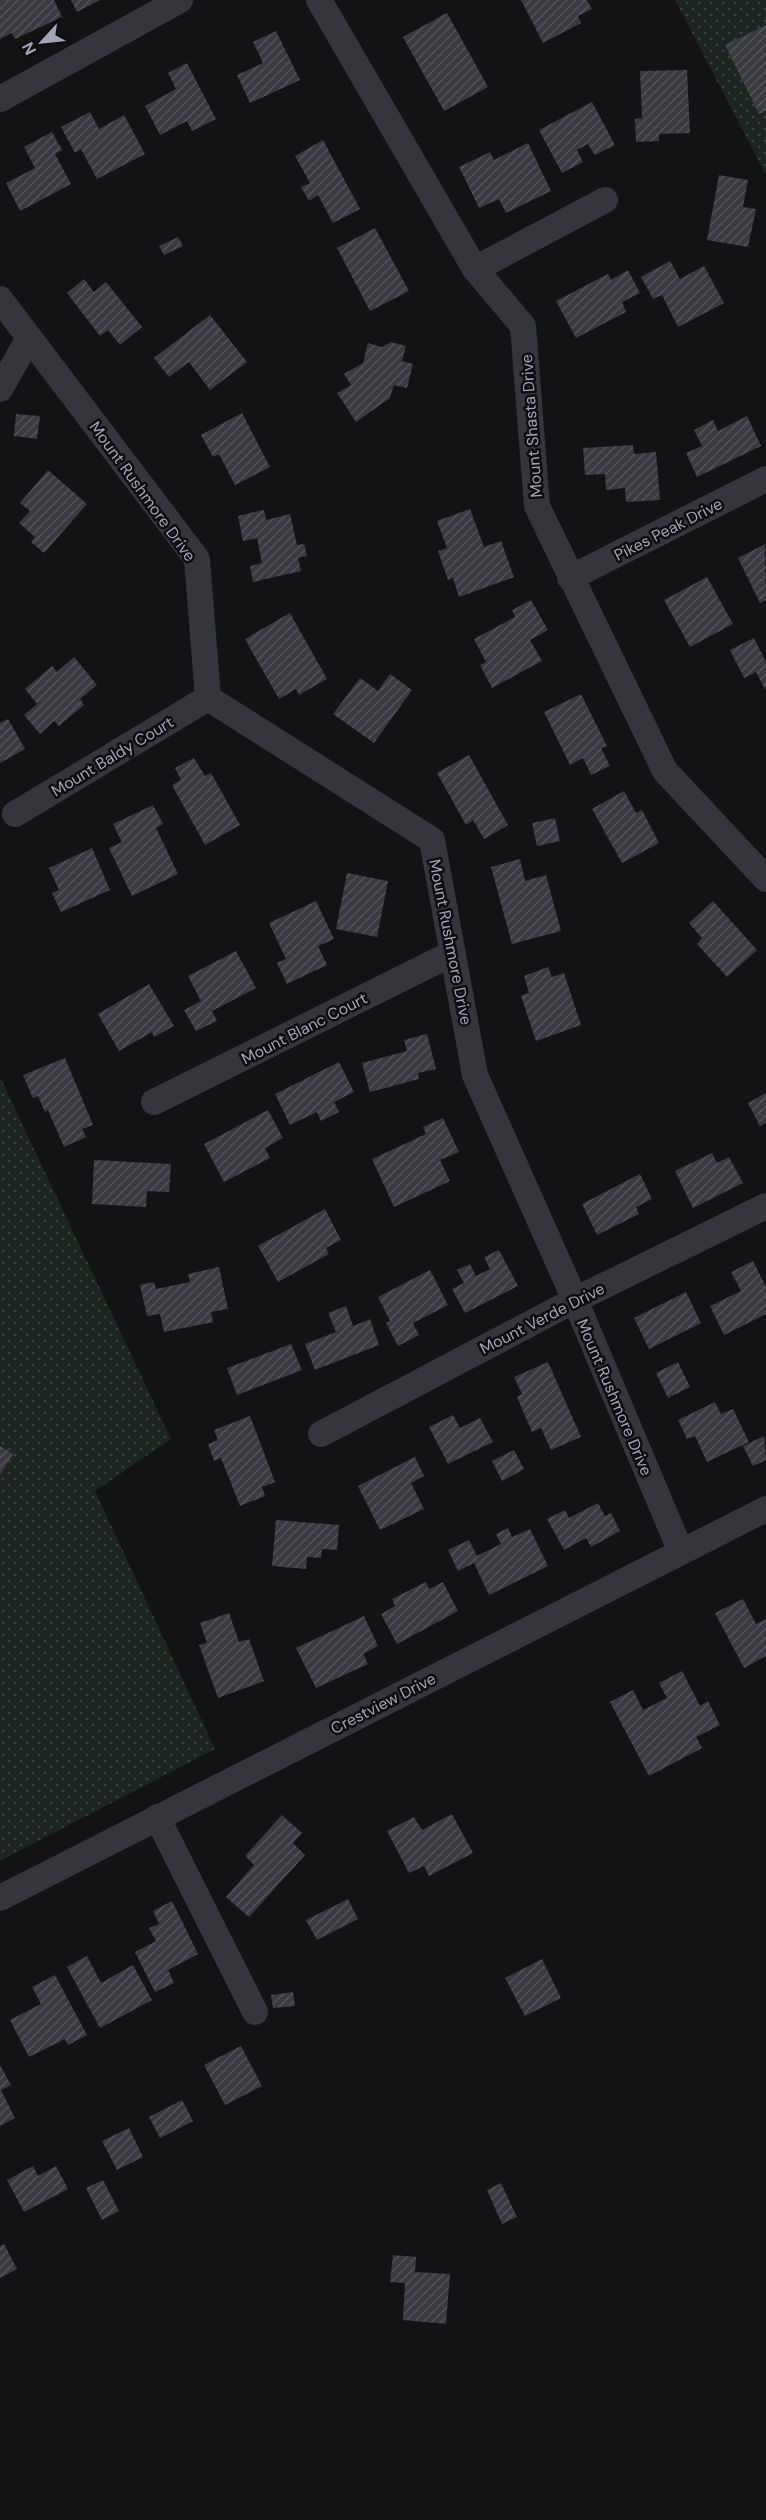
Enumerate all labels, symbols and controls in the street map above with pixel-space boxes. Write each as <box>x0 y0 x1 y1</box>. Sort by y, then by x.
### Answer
north arrow <box>12 12 72 72</box>
text: N <box>17 39 41 59</box>
street label: Mount Shasta Drive <box>516 354 547 498</box>
street label: Mount Rushmore Drive <box>85 417 201 566</box>
street label: Pikes Peak Drive <box>611 493 726 566</box>
street label: Mount Baldy Court <box>47 712 177 801</box>
street label: Mount Rushmore Drive <box>424 857 477 1027</box>
street label: Mount Blanc Court <box>238 988 371 1069</box>
street label: Mount Verde Drive <box>476 1278 608 1359</box>
street label: Mount Rushmore Drive <box>572 1316 657 1479</box>
street label: Crestview Drive <box>327 1668 439 1739</box>

